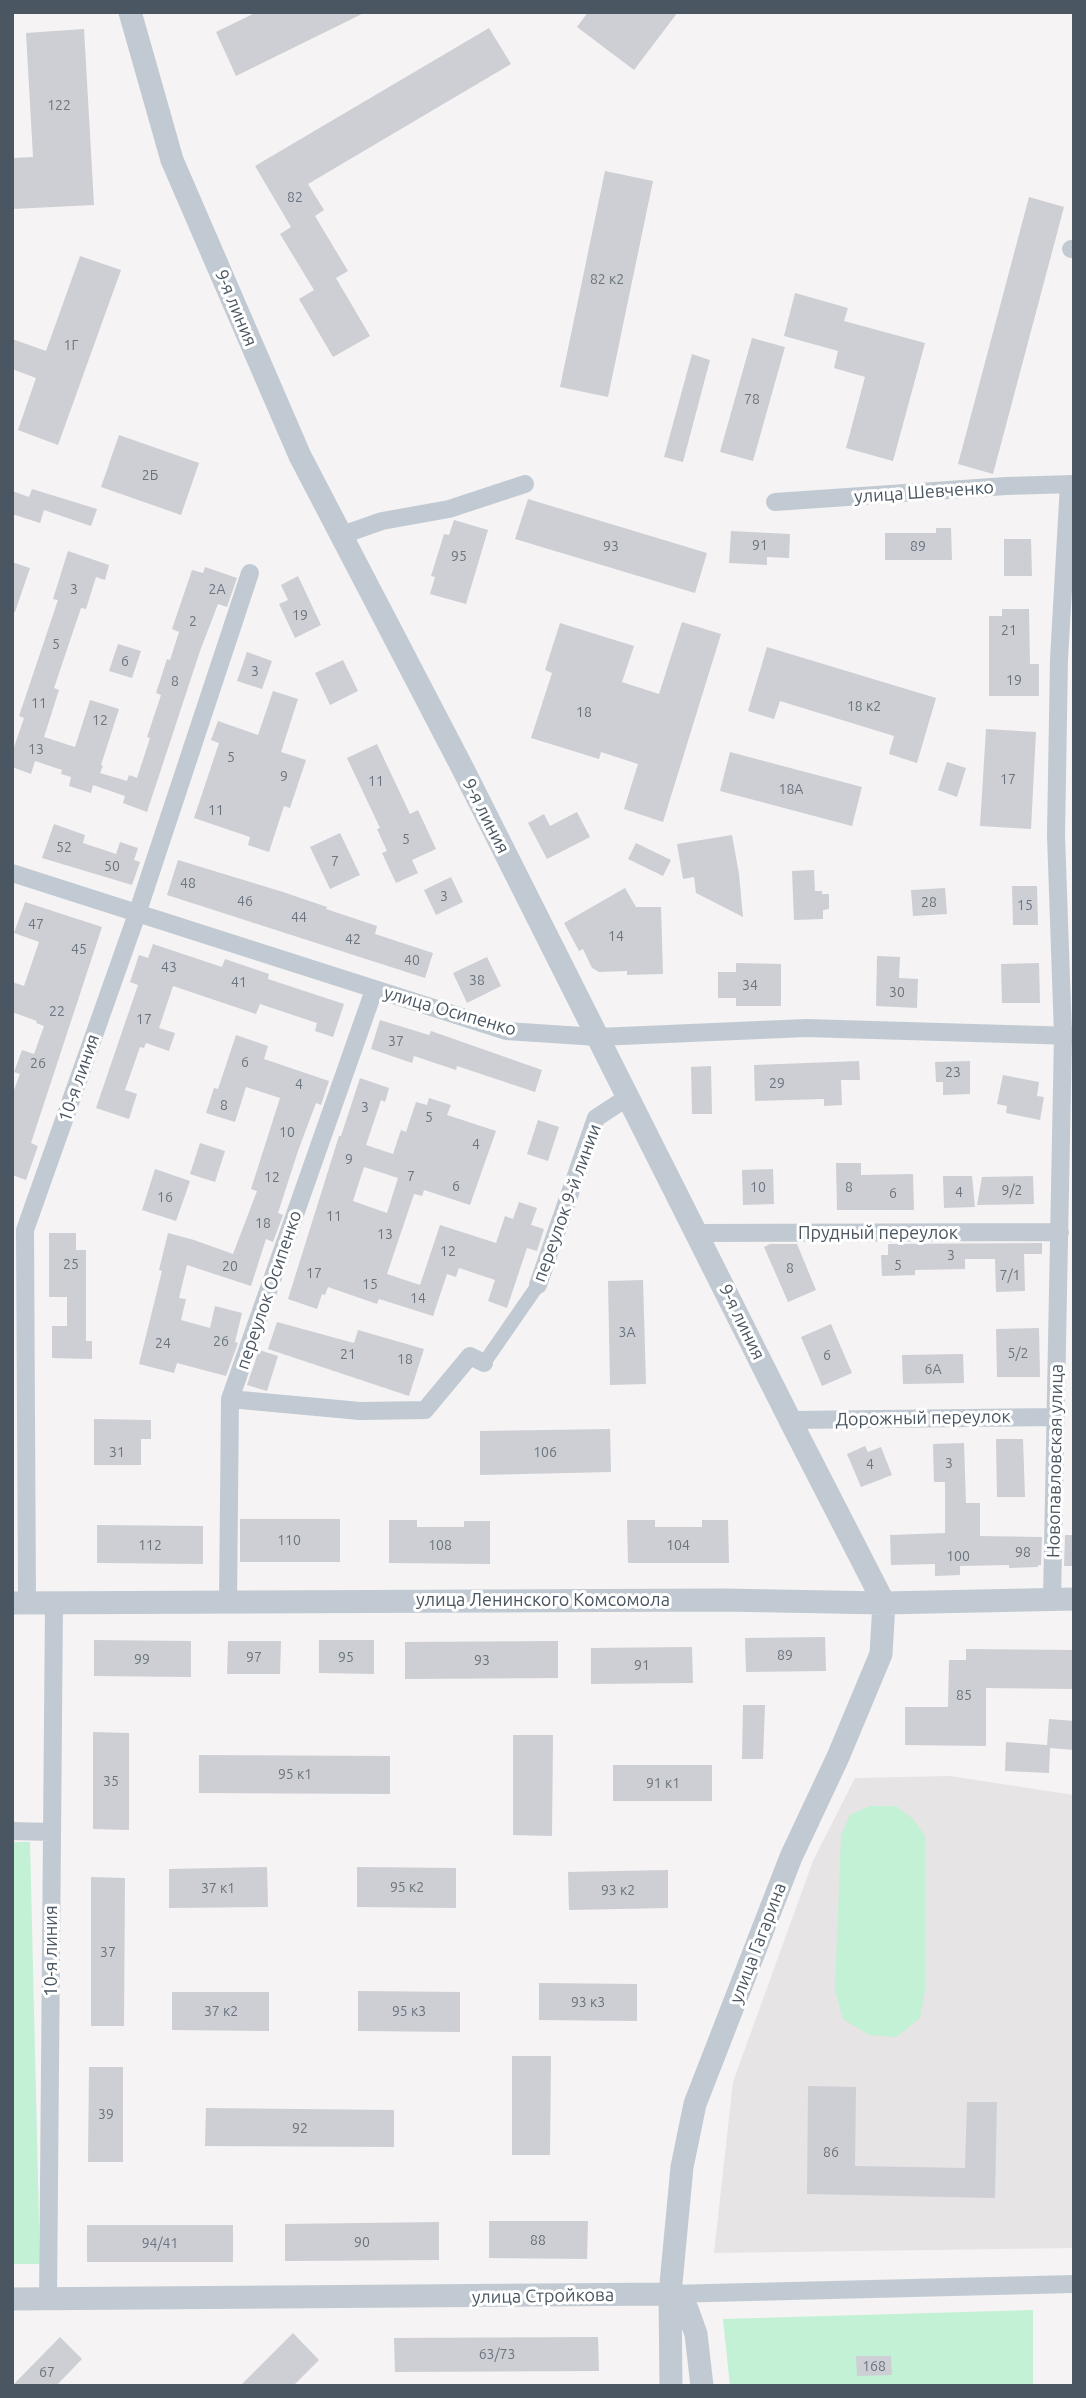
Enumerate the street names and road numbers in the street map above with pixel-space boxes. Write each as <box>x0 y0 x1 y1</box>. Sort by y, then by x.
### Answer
street label: 9-я линия <box>210 266 262 350</box>
street label: улица Шевченко <box>853 476 995 508</box>
street label: 9-я линия <box>458 775 514 857</box>
street label: улица Осипенко <box>381 982 519 1040</box>
street label: 10-я линия <box>54 1031 104 1125</box>
street label: переулок 9-й линии <box>528 1121 606 1285</box>
street label: переулок Осипенко <box>232 1208 306 1372</box>
street label: Прудный переулок <box>798 1222 958 1244</box>
street label: 9-я линия <box>714 1281 770 1363</box>
street label: Новопавловская улица <box>1043 1364 1067 1558</box>
street label: Дорожный переулок <box>835 1406 1011 1430</box>
street label: улица Ленинского Комсомола <box>416 1589 670 1611</box>
street label: улица Гагарина <box>725 1880 791 2006</box>
street label: 10-я линия <box>40 1905 62 1997</box>
street label: улица Стройкова <box>472 2284 614 2308</box>

